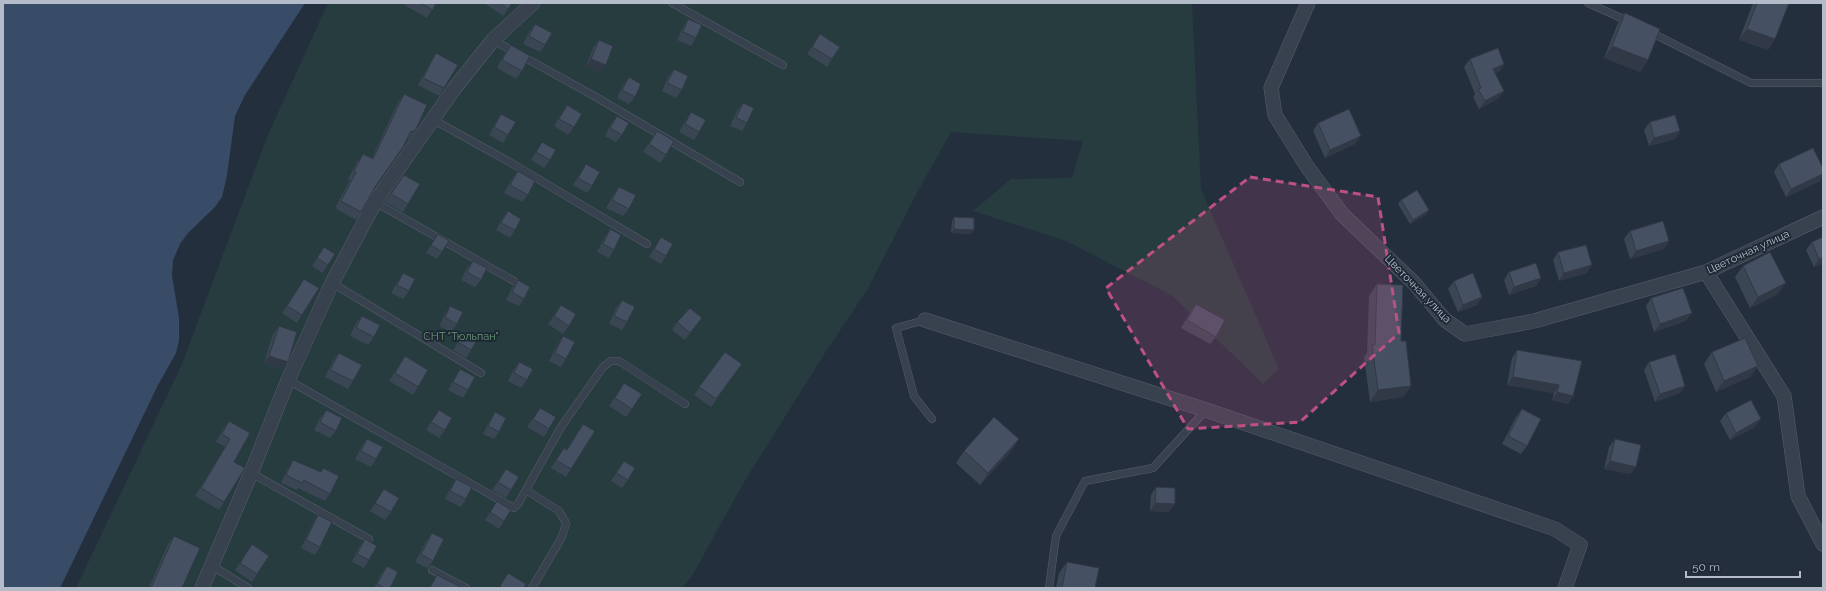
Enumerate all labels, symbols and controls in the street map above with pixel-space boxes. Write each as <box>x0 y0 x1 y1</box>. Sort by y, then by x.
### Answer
street label: Цветочная улица <box>1705 227 1791 277</box>
street label: Цветочная улица <box>1382 252 1454 326</box>
park label: СНТ "Тюльпан" <box>423 330 499 343</box>
scale bar <box>1686 553 1800 579</box>
text: 50 m <box>1692 560 1720 574</box>

